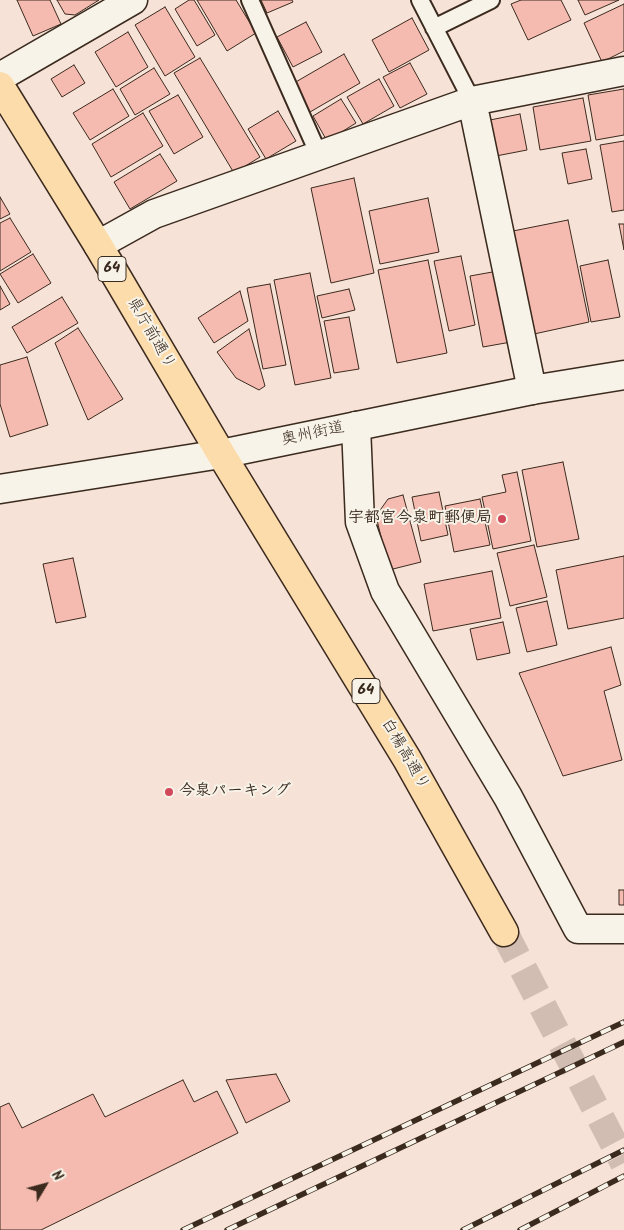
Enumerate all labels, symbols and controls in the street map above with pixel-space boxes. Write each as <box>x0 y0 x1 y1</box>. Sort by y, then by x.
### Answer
road number: 64 <box>98 256 126 282</box>
street label: 県庁前通り <box>122 295 178 373</box>
street label: 奥州街道 <box>280 419 346 451</box>
place label: 宇都宮今泉町郵便局 <box>348 509 492 529</box>
marker: 宇都宮今泉町郵便局 <box>496 513 508 525</box>
road number: 64 <box>352 678 380 704</box>
street label: 白楊高通り <box>376 716 432 794</box>
place label: 今泉パーキング <box>179 782 291 802</box>
marker: 今泉パーキング <box>163 786 175 798</box>
north arrow <box>20 1160 70 1210</box>
text: N <box>46 1166 68 1186</box>

